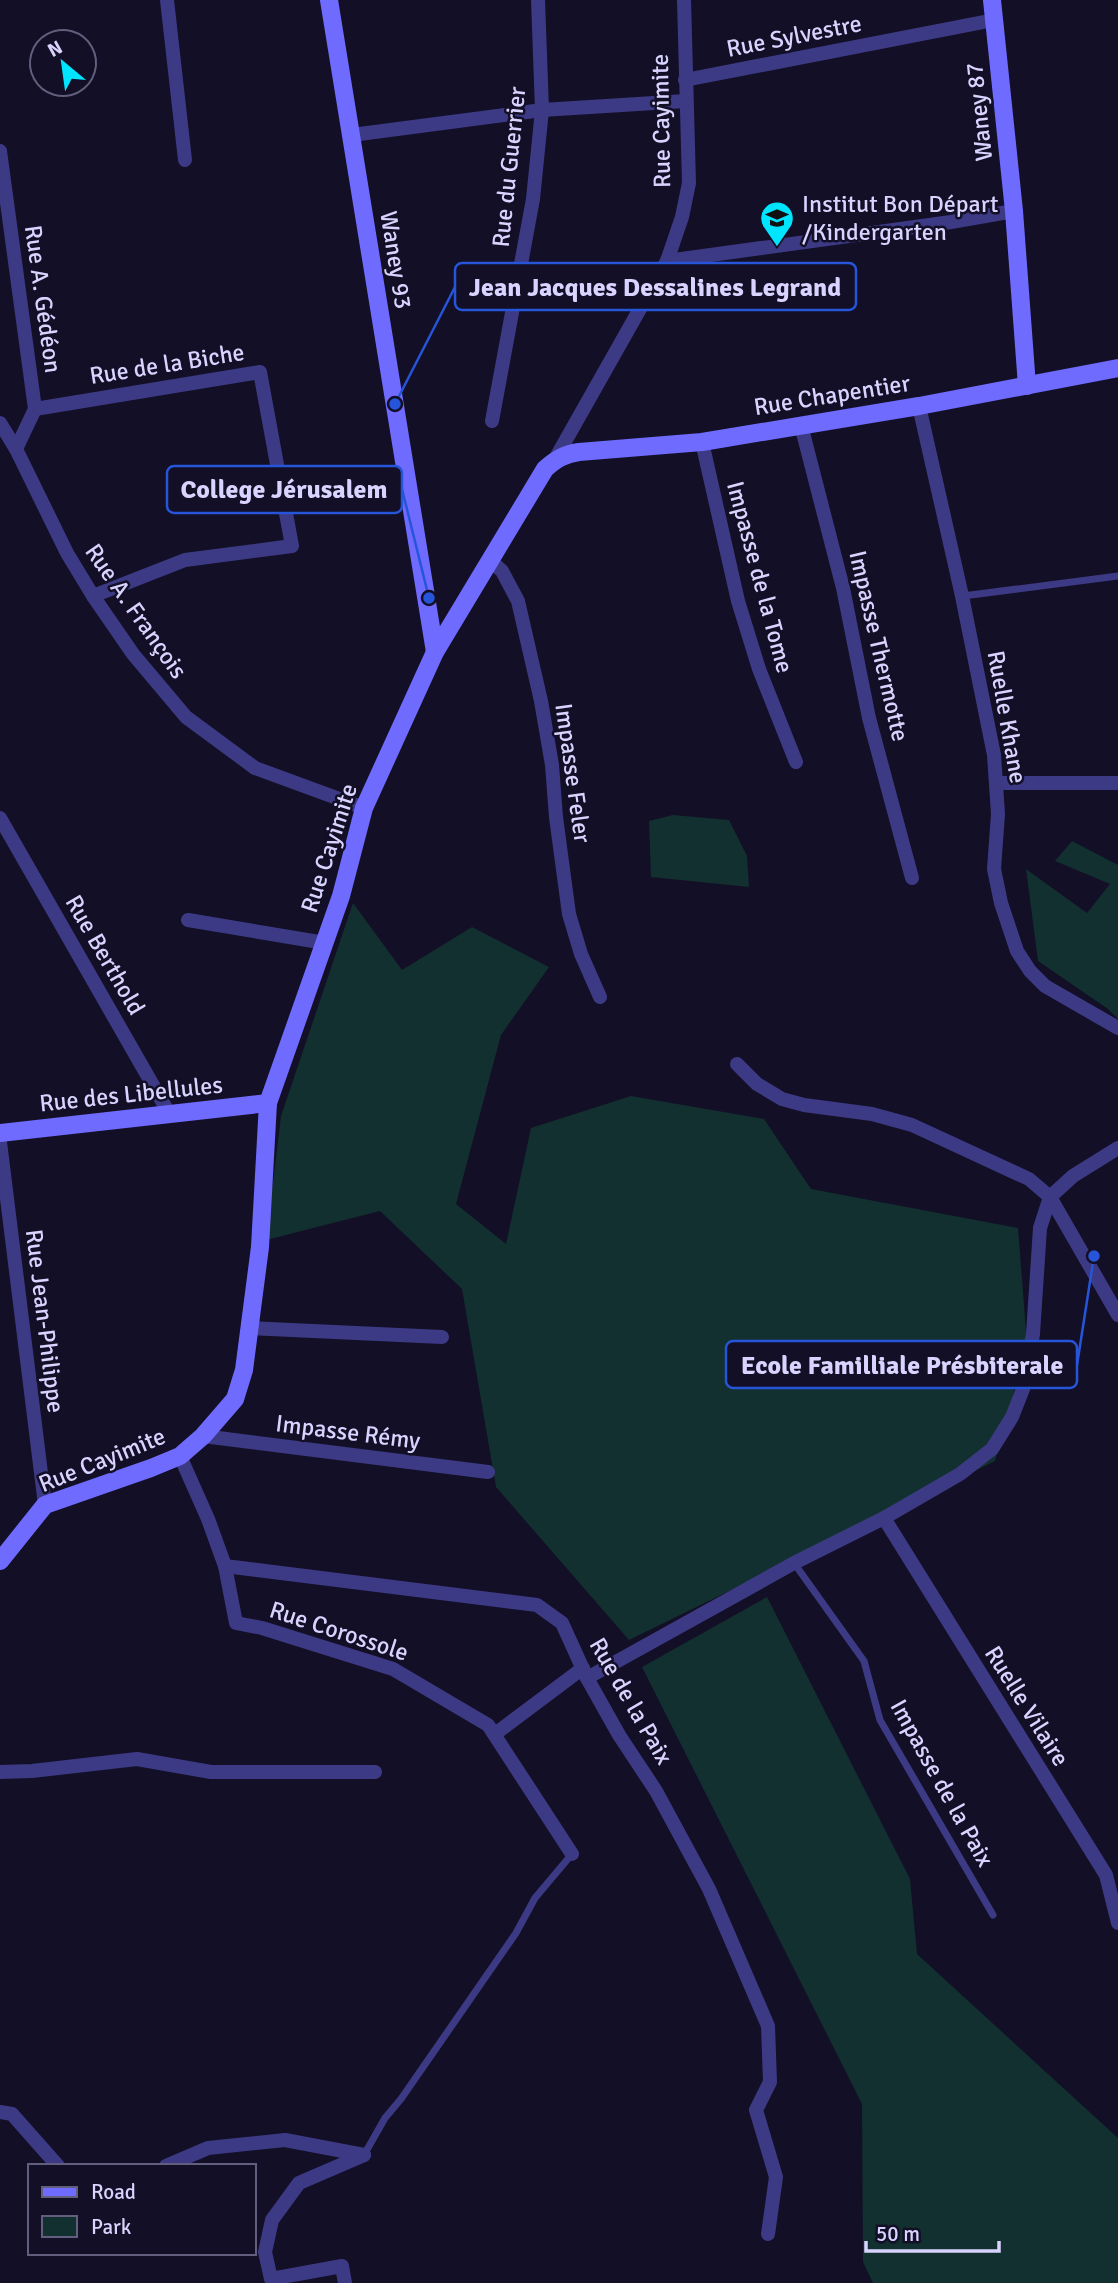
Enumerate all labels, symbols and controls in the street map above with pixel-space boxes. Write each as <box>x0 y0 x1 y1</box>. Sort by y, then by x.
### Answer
street label: Rue Sylvestre <box>724 8 864 64</box>
north arrow <box>28 28 98 98</box>
text: N <box>44 35 67 63</box>
street label: Rue Cayimite <box>645 54 677 188</box>
street label: Waney 87 <box>959 61 999 163</box>
street label: Rue du Guerrier <box>486 85 532 249</box>
place label: Institut Bon Départ /Kindergarten <box>802 189 998 247</box>
school or university icon: Institut Bon Départ /Kindergarten <box>758 199 796 248</box>
street label: Waney 93 <box>373 209 419 311</box>
street label: Rue A. Gédéon <box>18 223 68 375</box>
callout: Jean Jacques Dessalines Legrand <box>455 263 856 310</box>
text: Jean Jacques Dessalines Legrand <box>469 272 841 304</box>
street label: Rue de la Biche <box>88 337 246 391</box>
street label: Rue Chapentier <box>752 368 912 422</box>
callout: College Jérusalem <box>167 466 402 513</box>
text: College Jérusalem <box>181 474 387 506</box>
street label: Impasse de la Tome <box>720 478 800 676</box>
street label: Rue A. François <box>78 538 194 684</box>
street label: Impasse Thermotte <box>842 548 916 744</box>
street label: Ruelle Khane <box>981 648 1033 786</box>
street label: Impasse Feler <box>548 701 598 845</box>
street label: Rue Cayimite <box>294 780 364 916</box>
street label: Rue Berthold <box>59 890 151 1020</box>
street label: Rue des Libellules <box>38 1069 224 1119</box>
street label: Rue Jean-Philippe <box>19 1227 71 1415</box>
callout: Ecole Familliale Présbiterale <box>726 1341 1077 1388</box>
text: Ecole Familliale Présbiterale <box>741 1350 1063 1382</box>
street label: Impasse Rémy <box>274 1408 422 1456</box>
street label: Rue Cayimite <box>34 1421 170 1499</box>
street label: Rue Corossole <box>266 1594 412 1668</box>
street label: Rue de la Paix <box>583 1632 679 1770</box>
street label: Ruelle Vilaire <box>978 1640 1076 1772</box>
street label: Impasse de la Paix <box>884 1694 1000 1872</box>
legend <box>28 2164 256 2255</box>
text: Road <box>91 2179 136 2205</box>
scale bar <box>866 2210 999 2254</box>
text: Park <box>91 2214 132 2240</box>
text: 50 m <box>876 2221 920 2247</box>

